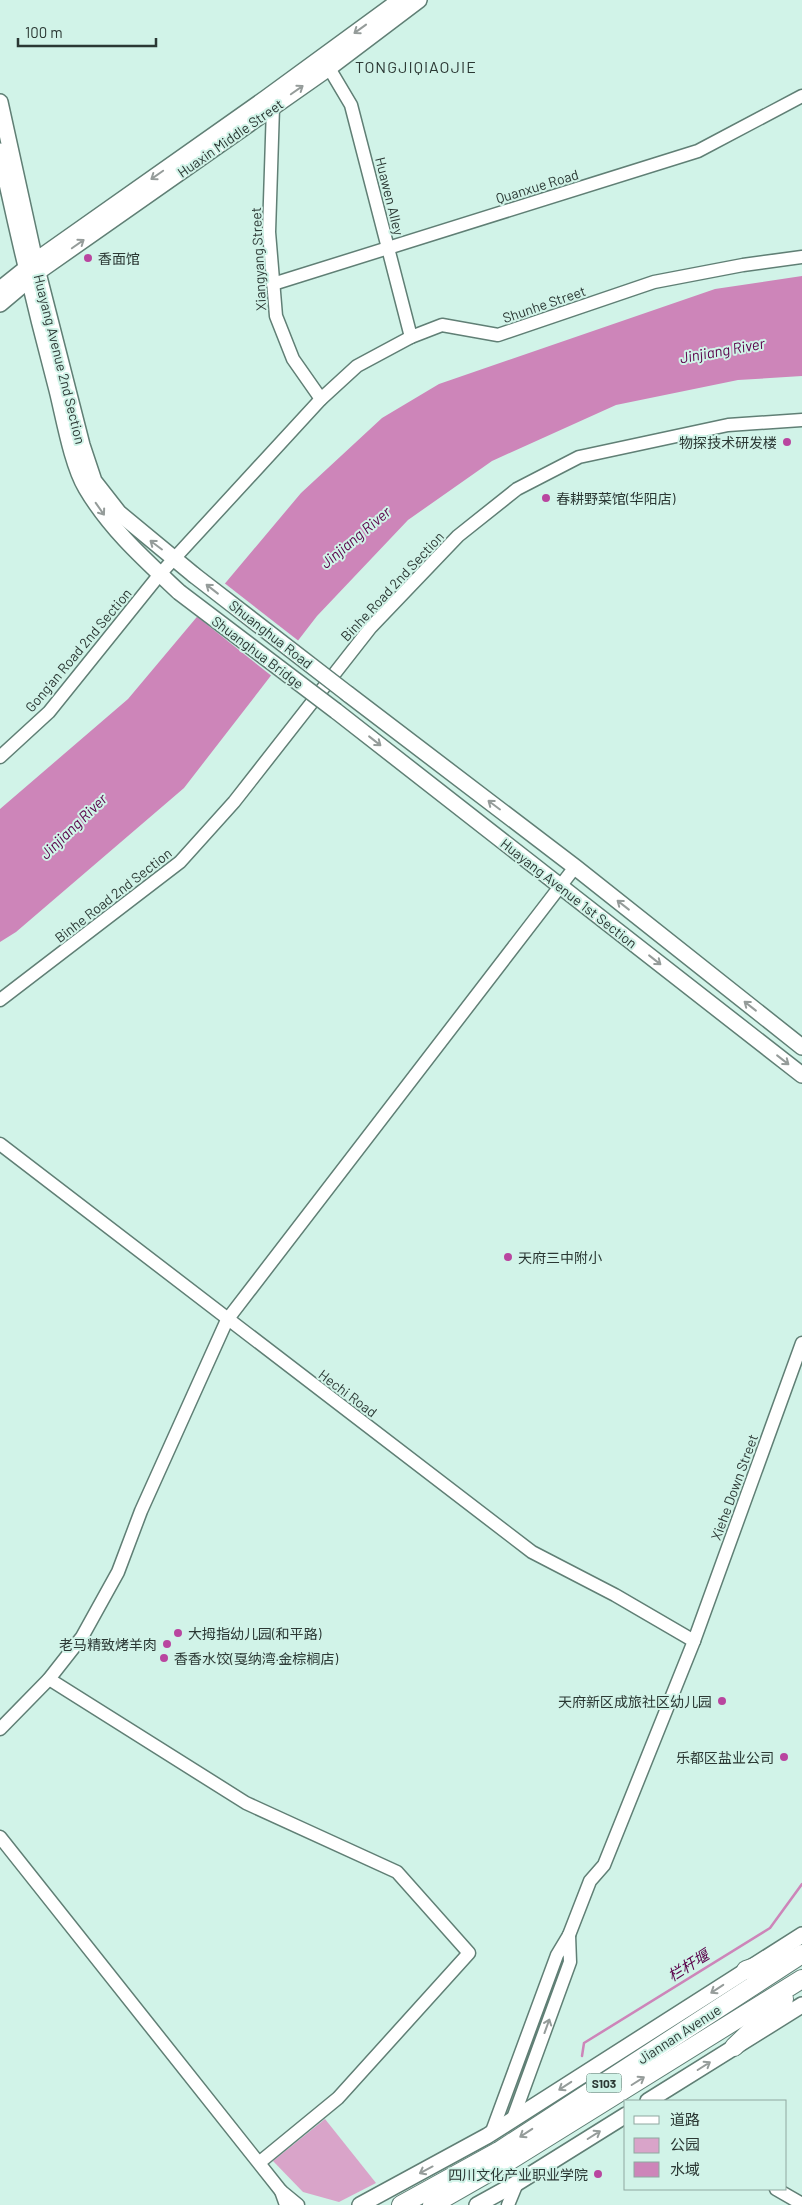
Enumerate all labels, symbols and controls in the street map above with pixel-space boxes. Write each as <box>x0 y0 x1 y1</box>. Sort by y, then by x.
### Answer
scale bar <box>18 15 155 47</box>
text: 100 m <box>25 23 63 41</box>
one-way arrow <box>354 24 368 34</box>
district label: TONGJIQIAOJIE <box>355 57 477 76</box>
one-way arrow <box>290 85 304 95</box>
street label: Huaxin Middle Street <box>174 95 286 181</box>
street label: Huawen Alley <box>372 155 408 237</box>
street label: Quanxue Road <box>494 165 580 207</box>
one-way arrow <box>150 170 164 180</box>
street label: Xiangyang Street <box>247 207 269 311</box>
one-way arrow <box>71 239 85 249</box>
place label: 香面馆 <box>98 250 140 267</box>
marker: 香面馆 <box>82 252 94 264</box>
street label: Huayang Avenue 2nd Section <box>31 272 89 446</box>
street label: Shunhe Street <box>500 282 588 326</box>
water label: Jinjiang River <box>678 334 767 366</box>
place label: 物探技术研发楼 <box>679 434 777 451</box>
marker: 物探技术研发楼 <box>781 436 793 448</box>
place label: 春耕野菜馆(华阳店) <box>556 490 676 507</box>
marker: 春耕野菜馆(华阳店) <box>540 492 552 504</box>
one-way arrow <box>95 502 105 516</box>
water label: Jinjiang River <box>316 502 394 572</box>
street label: Binhe Road 2nd Section <box>337 528 447 644</box>
one-way arrow <box>150 539 163 550</box>
one-way arrow <box>205 584 219 594</box>
street label: Gong'an Road 2nd Section <box>21 585 135 715</box>
street label: Shuanghua Road <box>226 596 316 672</box>
street label: Shuanghua Bridge <box>209 612 307 692</box>
one-way arrow <box>368 736 381 747</box>
water label: Jinjiang River <box>36 789 111 862</box>
one-way arrow <box>487 800 501 810</box>
street label: Huayang Avenue 1st Section <box>497 834 641 952</box>
street label: Binhe Road 2nd Section <box>51 844 175 946</box>
one-way arrow <box>617 899 630 910</box>
one-way arrow <box>648 954 661 965</box>
one-way arrow <box>744 1000 757 1011</box>
one-way arrow <box>776 1054 789 1065</box>
place label: 天府三中附小 <box>518 1249 602 1266</box>
marker: 天府三中附小 <box>502 1251 514 1263</box>
street label: Hechi Road <box>315 1366 381 1420</box>
street label: Xiehe Down Street <box>707 1432 761 1542</box>
place label: 大拇指幼儿园(和平路) <box>188 1625 322 1642</box>
marker: 大拇指幼儿园(和平路) <box>172 1627 184 1639</box>
place label: 老马精致烤羊肉 <box>59 1636 157 1653</box>
marker: 老马精致烤羊肉 <box>161 1638 173 1650</box>
place label: 香香水饺(戛纳湾·金棕榈店) <box>174 1650 339 1667</box>
marker: 香香水饺(戛纳湾·金棕榈店) <box>158 1652 170 1664</box>
place label: 天府新区成旅社区幼儿园 <box>558 1693 712 1710</box>
marker: 天府新区成旅社区幼儿园 <box>716 1695 728 1707</box>
place label: 乐都区盐业公司 <box>676 1749 774 1766</box>
marker: 乐都区盐业公司 <box>778 1751 790 1763</box>
water label: 栏杆堰 <box>664 1944 714 1985</box>
one-way arrow <box>710 1984 724 1994</box>
street label: Jiannan Avenue <box>634 2001 724 2067</box>
one-way arrow <box>543 2019 552 2034</box>
one-way arrow <box>697 2061 711 2071</box>
road number: S103 <box>586 2074 622 2092</box>
one-way arrow <box>631 2075 645 2085</box>
one-way arrow <box>559 2082 573 2092</box>
legend <box>624 2100 787 2190</box>
text: 道路 <box>670 2110 700 2128</box>
one-way arrow <box>520 2129 534 2139</box>
one-way arrow <box>587 2130 601 2140</box>
text: 公园 <box>670 2135 700 2153</box>
text: 水域 <box>670 2160 700 2178</box>
one-way arrow <box>419 2165 433 2175</box>
place label: 四川文化产业职业学院 <box>448 2166 588 2183</box>
marker: 四川文化产业职业学院 <box>592 2168 604 2180</box>

